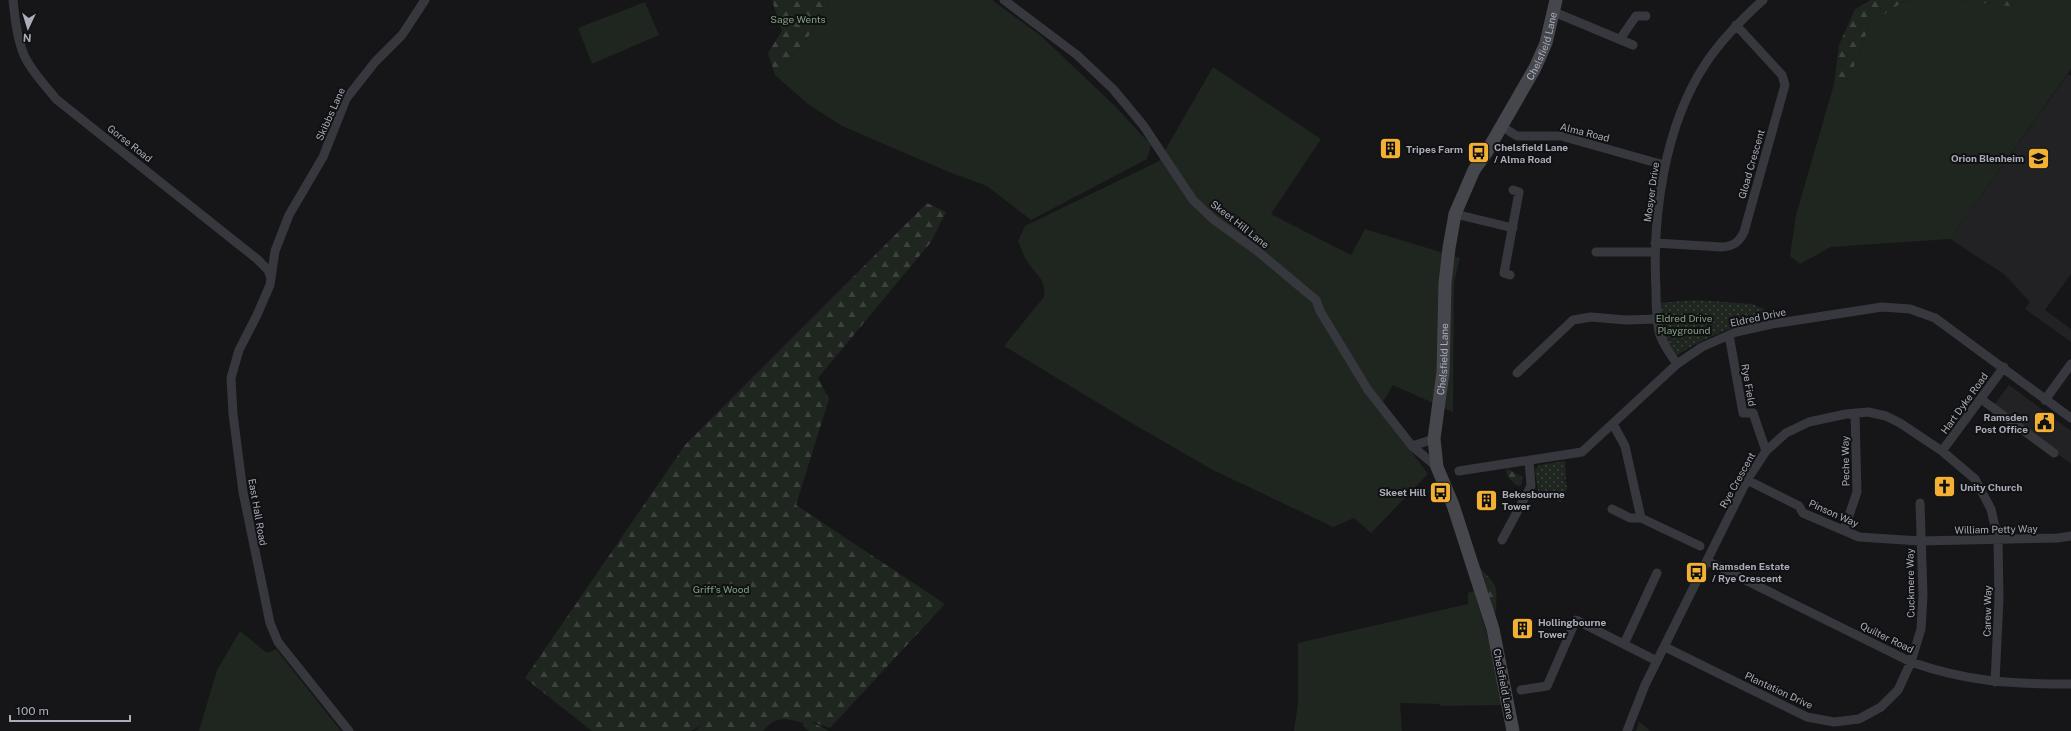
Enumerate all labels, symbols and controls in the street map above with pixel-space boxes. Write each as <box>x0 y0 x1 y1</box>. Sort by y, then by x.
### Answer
north arrow <box>8 8 48 48</box>
street label: Chelsfield Lane <box>1523 10 1559 82</box>
park label: Sage Wents <box>770 13 826 25</box>
text: N <box>23 32 32 44</box>
street label: Skibbs Lane <box>313 85 347 142</box>
street label: Alma Road <box>1559 120 1611 144</box>
street label: Gorse Road <box>105 122 155 164</box>
street label: Gload Crescent <box>1735 128 1767 200</box>
building icon: Tripes Farm <box>1377 136 1403 162</box>
bus stop icon: Chelsfield Lane / Alma Road <box>1465 140 1491 166</box>
place label: Chelsfield Lane / Alma Road <box>1494 141 1568 165</box>
place label: Tripes Farm <box>1406 143 1463 155</box>
school or university icon: Orion Blenheim <box>2026 145 2052 171</box>
place label: Orion Blenheim <box>1951 152 2024 164</box>
street label: Mosyer Drive <box>1641 161 1661 223</box>
street label: Skeet Hill Lane <box>1208 198 1272 251</box>
street label: Eldred Drive <box>1729 305 1787 329</box>
park label: Eldred Drive Playground <box>1656 312 1713 336</box>
street label: Chelsfield Lane <box>1434 323 1450 396</box>
street label: Rye Field <box>1739 363 1759 407</box>
street label: Hart Dyke Road <box>1938 370 1990 436</box>
public building icon: Ramsden Post Office <box>2031 410 2057 436</box>
place label: Ramsden Post Office <box>1975 411 2028 435</box>
street label: Peche Way <box>1839 435 1851 486</box>
street label: Rye Crescent <box>1717 450 1757 510</box>
church icon: Unity Church <box>1931 474 1957 500</box>
street label: East Hall Road <box>246 477 270 547</box>
bus stop icon: Skeet Hill <box>1428 479 1454 505</box>
place label: Unity Church <box>1960 481 2022 493</box>
place label: Skeet Hill <box>1379 486 1426 498</box>
building icon: Bekesbourne Tower <box>1474 487 1500 513</box>
place label: Bekesbourne Tower <box>1502 488 1565 512</box>
street label: Pinson Way <box>1807 497 1861 530</box>
street label: William Petty Way <box>1954 522 2038 536</box>
street label: Cuckmere Way <box>1903 548 1917 618</box>
bus stop icon: Ramsden Estate / Rye Crescent <box>1684 559 1710 585</box>
place label: Ramsden Estate / Rye Crescent <box>1712 560 1790 584</box>
park label: Griff's Wood <box>693 583 749 595</box>
street label: Carew Way <box>1981 584 1993 637</box>
building icon: Hollingbourne Tower <box>1509 615 1535 641</box>
place label: Hollingbourne Tower <box>1538 616 1606 640</box>
street label: Quilter Road <box>1858 619 1916 655</box>
street label: Chelsfield Lane <box>1491 648 1517 721</box>
street label: Plantation Drive <box>1743 669 1815 711</box>
scale bar <box>10 697 130 723</box>
text: 100 m <box>16 704 49 718</box>

